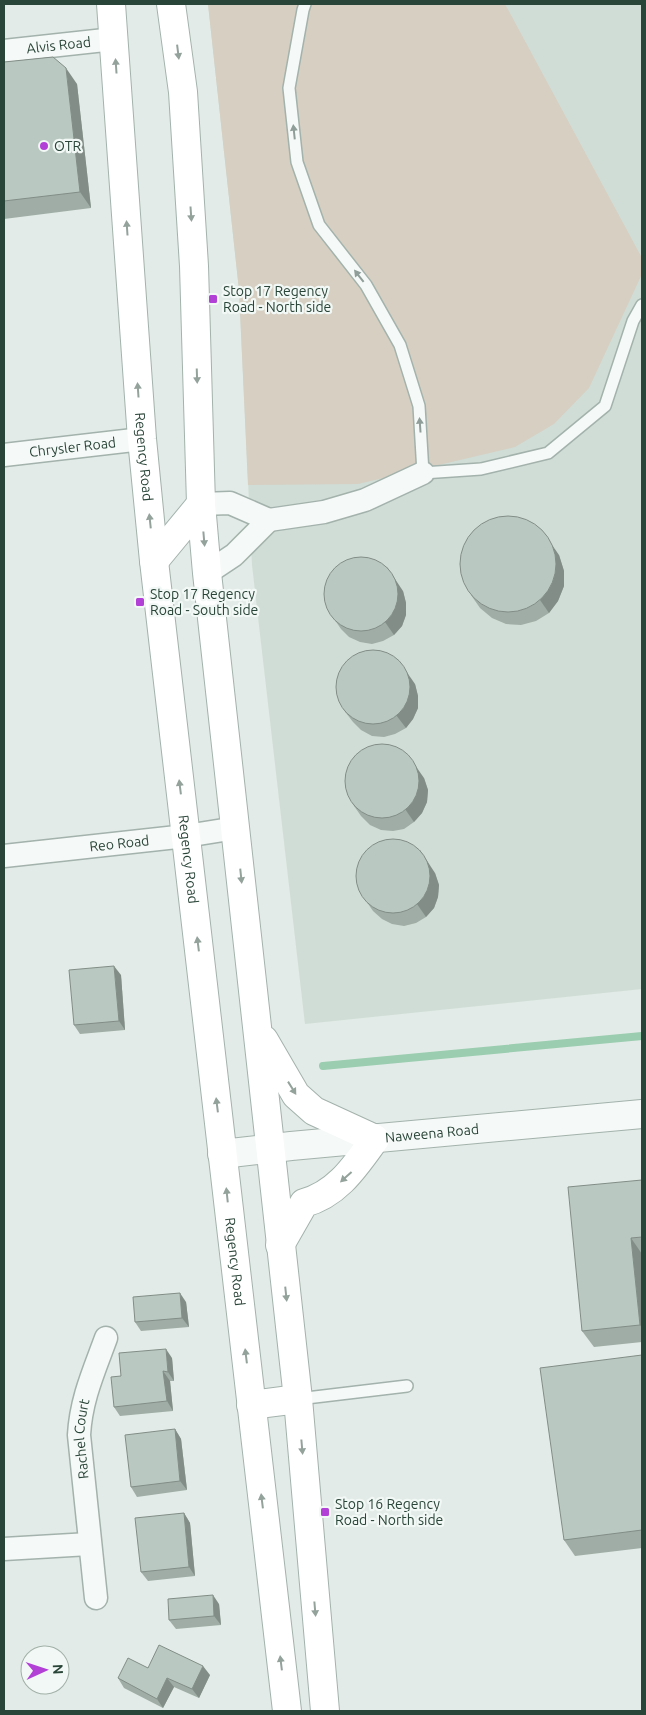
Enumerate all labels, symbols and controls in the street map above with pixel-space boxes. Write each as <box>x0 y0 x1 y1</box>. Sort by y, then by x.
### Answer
street label: Alvis Road <box>26 34 92 56</box>
one-way arrow <box>174 44 182 60</box>
one-way arrow <box>111 58 119 74</box>
one-way arrow <box>290 123 298 139</box>
place label: OTR <box>54 138 81 154</box>
marker: OTR <box>38 140 50 152</box>
one-way arrow <box>187 206 195 222</box>
one-way arrow <box>123 220 131 236</box>
one-way arrow <box>354 270 364 283</box>
place label: Stop 17 Regency Road - North side <box>223 283 331 315</box>
marker: Stop 17 Regency Road - North side <box>207 293 219 305</box>
one-way arrow <box>194 369 202 385</box>
one-way arrow <box>134 382 142 398</box>
street label: Regency Road <box>132 412 156 502</box>
one-way arrow <box>416 416 424 432</box>
street label: Chrysler Road <box>28 434 117 460</box>
one-way arrow <box>146 513 154 529</box>
one-way arrow <box>201 531 209 547</box>
place label: Stop 17 Regency Road - South side <box>150 586 258 618</box>
marker: Stop 17 Regency Road - South side <box>134 596 146 608</box>
one-way arrow <box>176 779 184 795</box>
street label: Regency Road <box>175 814 202 905</box>
street label: Reo Road <box>89 832 150 855</box>
one-way arrow <box>237 868 245 884</box>
one-way arrow <box>194 936 202 952</box>
one-way arrow <box>287 1081 296 1094</box>
one-way arrow <box>213 1097 221 1113</box>
street label: Naweena Road <box>384 1121 480 1145</box>
one-way arrow <box>340 1171 352 1183</box>
one-way arrow <box>223 1187 231 1203</box>
street label: Regency Road <box>222 1216 248 1307</box>
one-way arrow <box>282 1286 290 1302</box>
one-way arrow <box>242 1348 250 1364</box>
street label: Rachel Court <box>71 1397 93 1480</box>
one-way arrow <box>298 1440 306 1456</box>
one-way arrow <box>258 1493 266 1509</box>
place label: Stop 16 Regency Road - North side <box>335 1496 443 1528</box>
marker: Stop 16 Regency Road - North side <box>319 1506 331 1518</box>
one-way arrow <box>311 1601 319 1617</box>
north arrow <box>20 1645 70 1695</box>
one-way arrow <box>277 1655 285 1671</box>
text: N <box>50 1664 66 1675</box>

